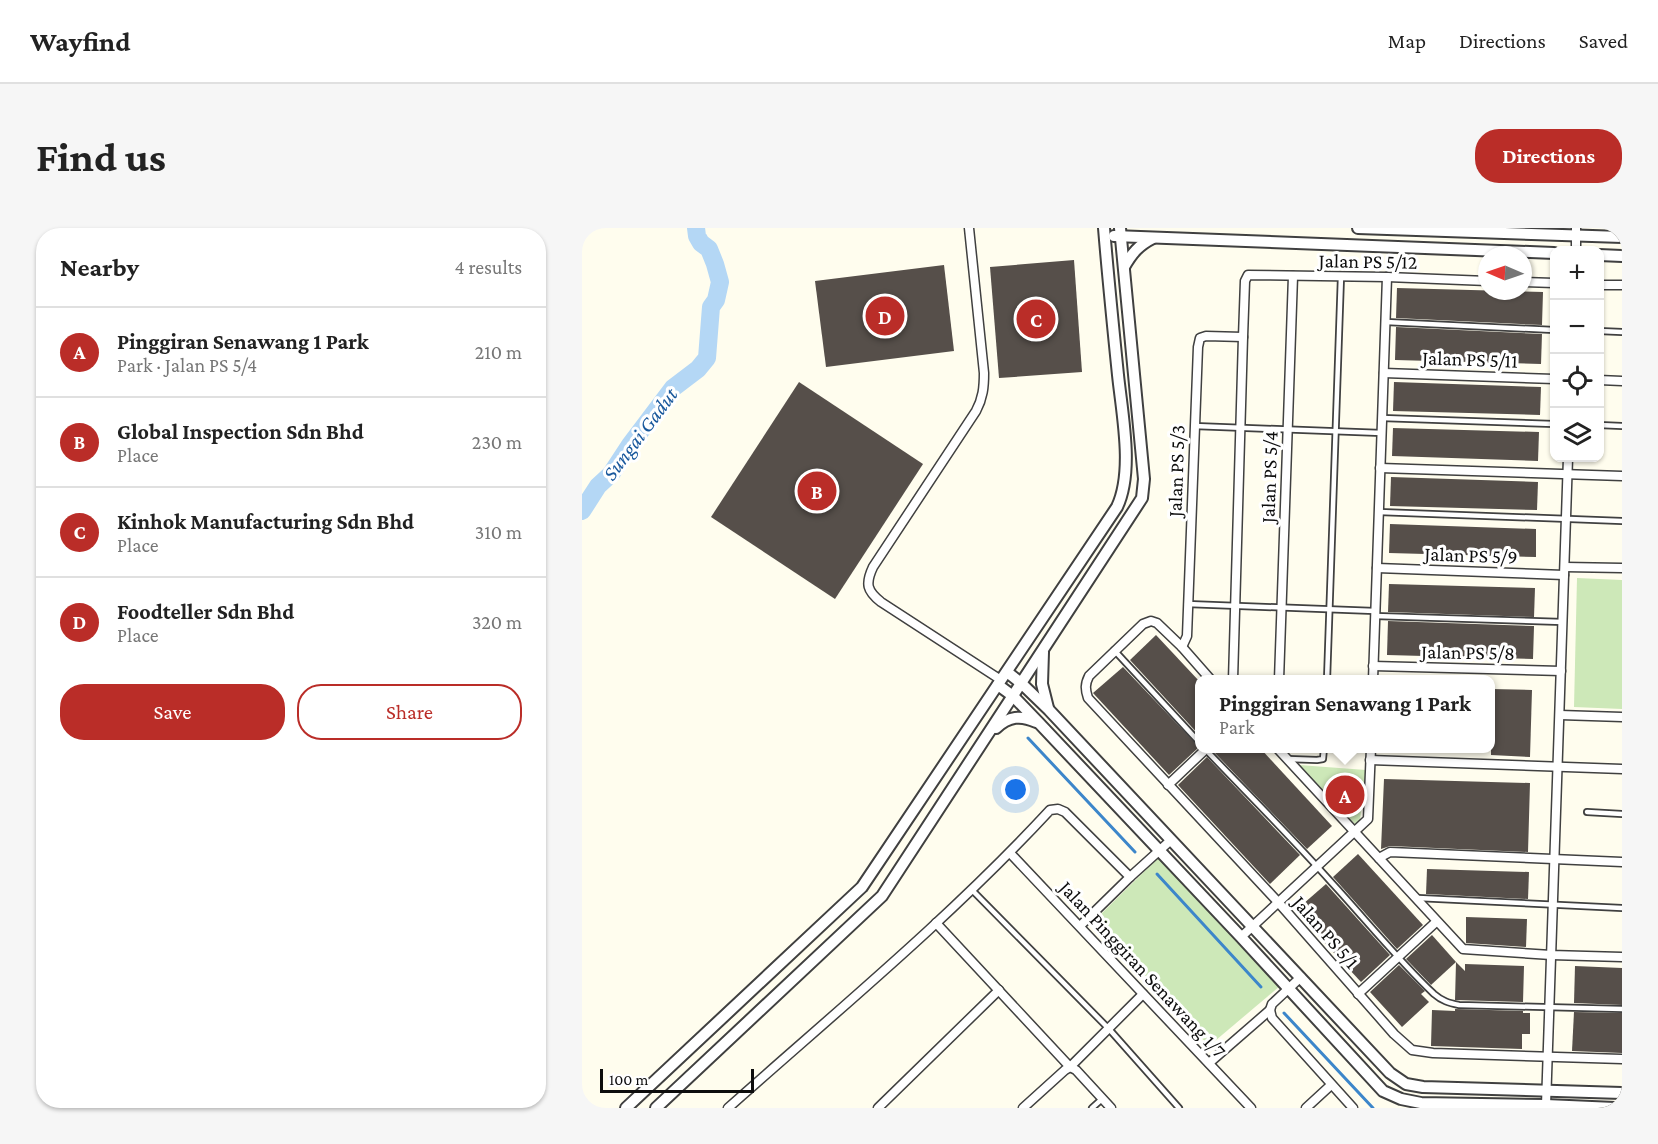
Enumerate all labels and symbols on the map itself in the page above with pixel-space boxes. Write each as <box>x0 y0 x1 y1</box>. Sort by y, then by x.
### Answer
north arrow <box>1478 246 1532 300</box>
street label: Jalan PS 5/12 <box>1316 249 1418 274</box>
pin: D <box>866 294 904 338</box>
pin: C <box>1016 296 1056 341</box>
street label: Jalan PS 5/11 <box>1420 346 1518 373</box>
water label: Sungai Gadut <box>598 382 683 485</box>
street label: Jalan PS 5/3 <box>1163 424 1190 520</box>
street label: Jalan PS 5/4 <box>1256 431 1283 526</box>
pin: B <box>798 468 836 514</box>
street label: Jalan PS 5/9 <box>1422 542 1518 569</box>
street label: Jalan PS 5/8 <box>1419 640 1515 665</box>
pin: A <box>1326 772 1365 818</box>
your location <box>1001 775 1030 804</box>
street label: Jalan Pinggiran Senawang 1/7 <box>1053 875 1231 1063</box>
street label: Jalan PS 5/1 <box>1286 890 1364 974</box>
scale bar <box>600 1066 754 1094</box>

